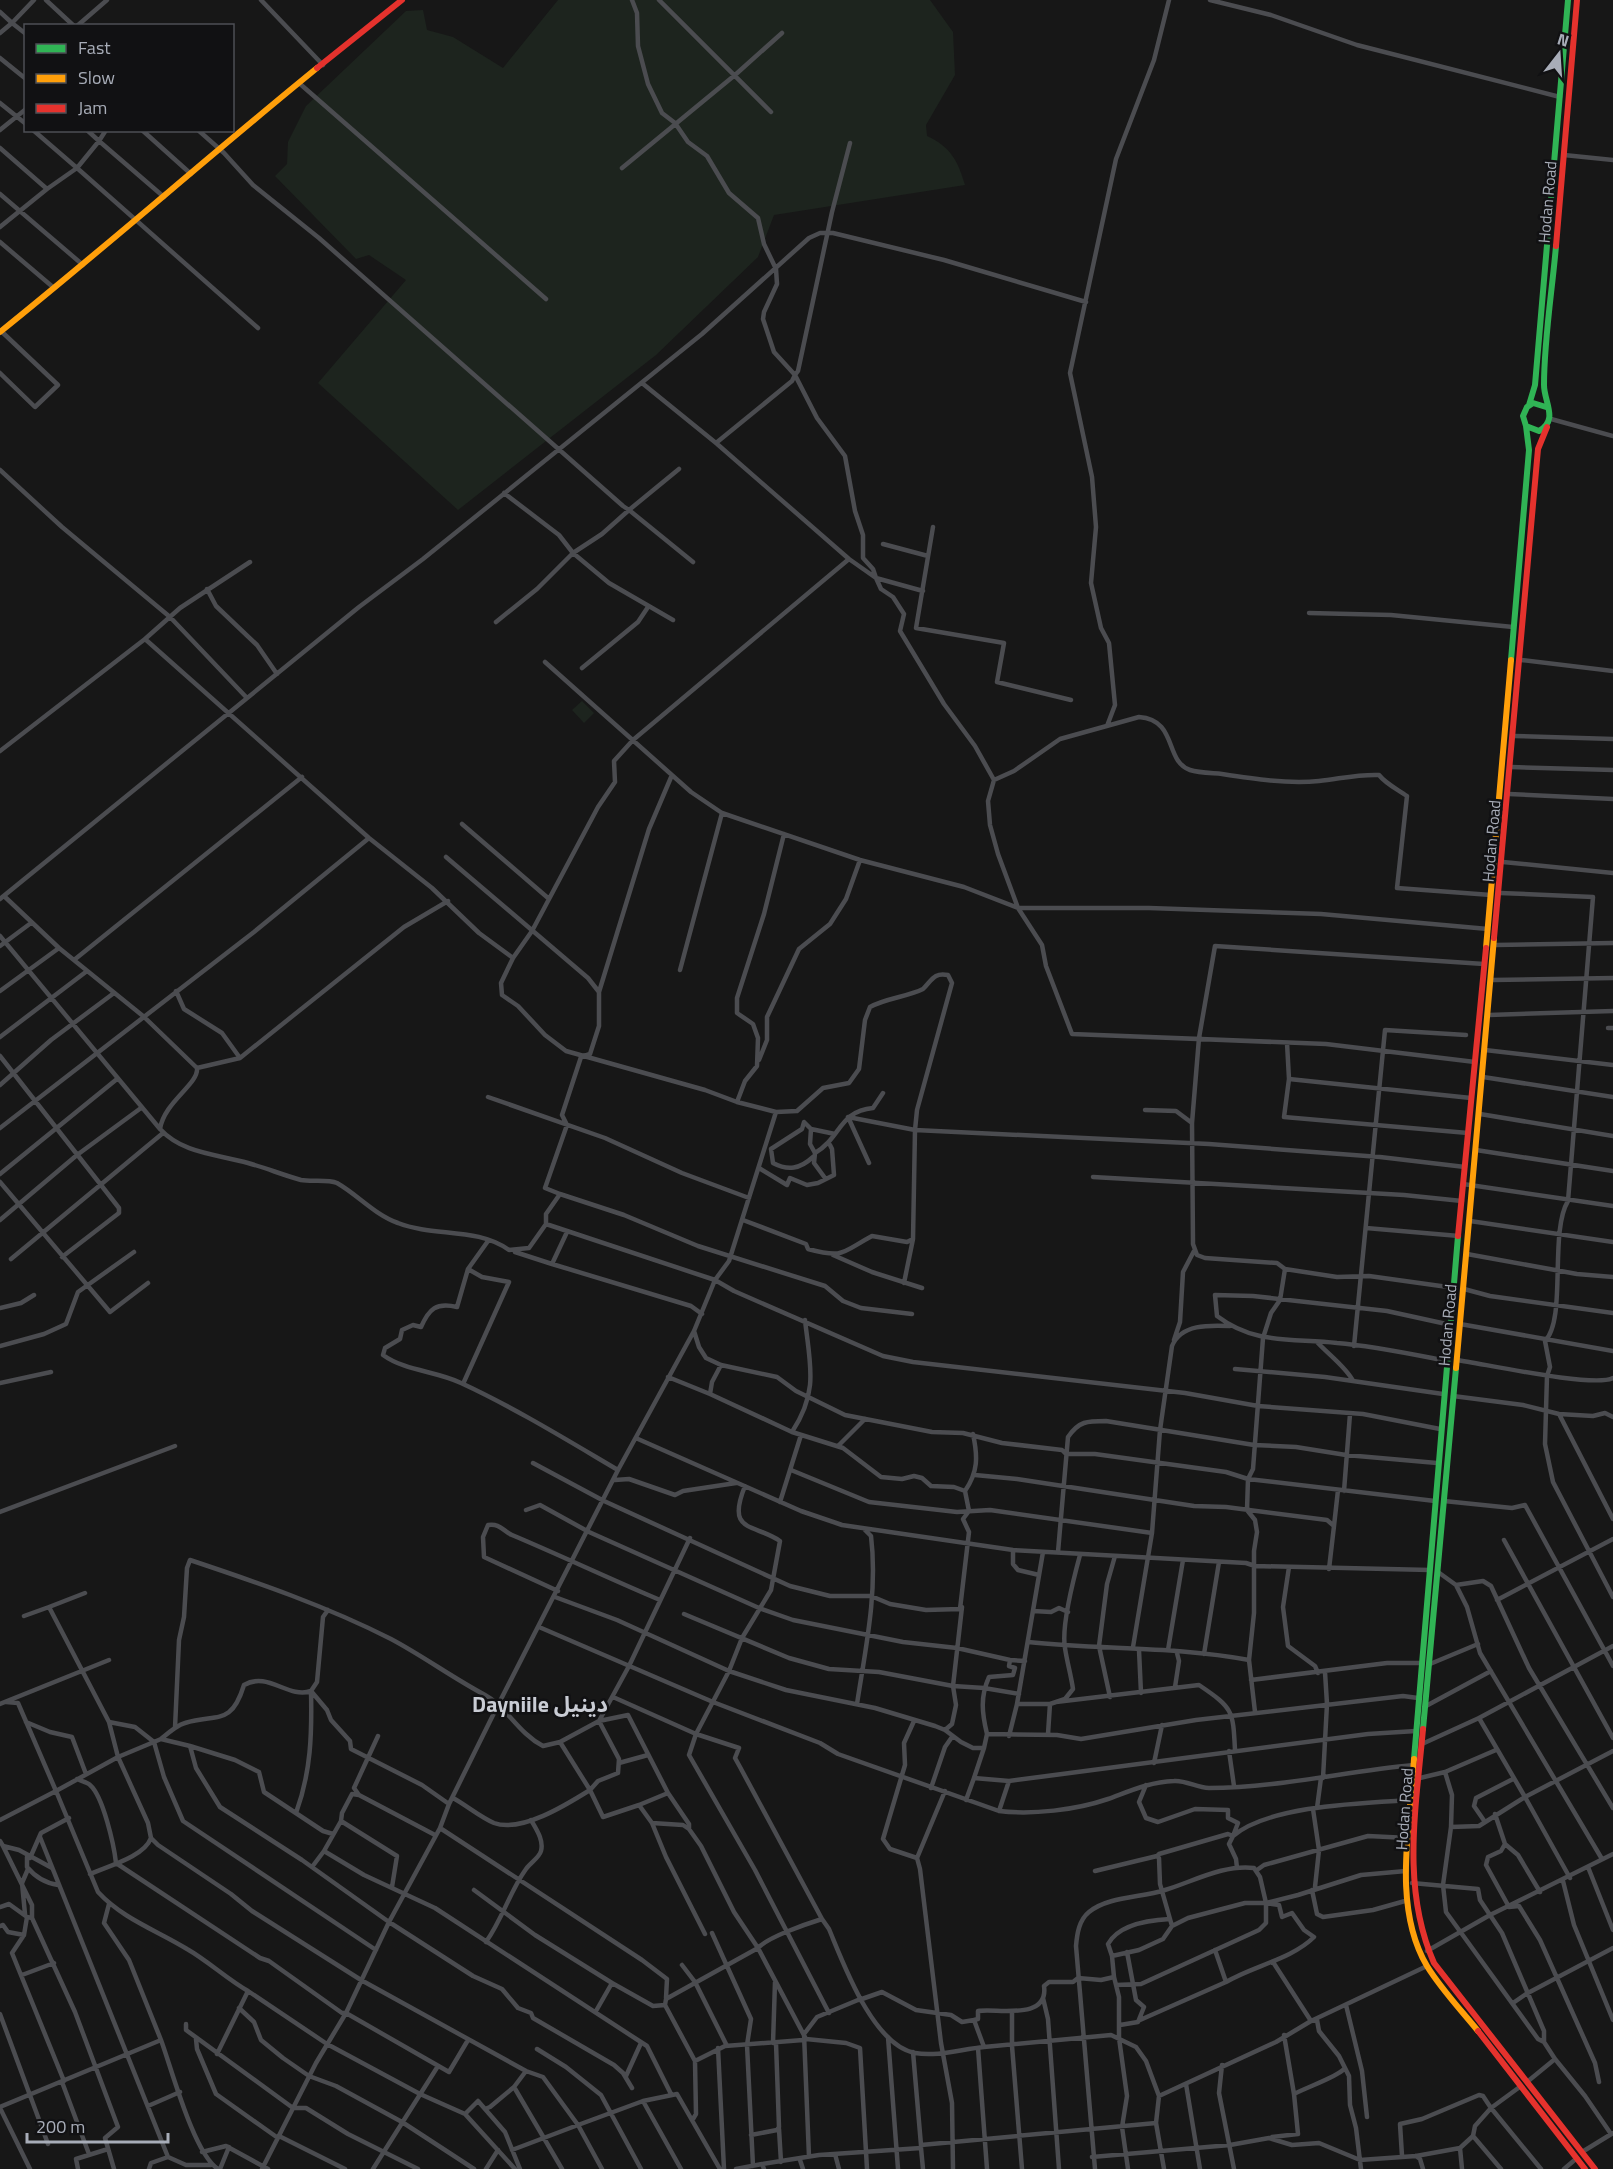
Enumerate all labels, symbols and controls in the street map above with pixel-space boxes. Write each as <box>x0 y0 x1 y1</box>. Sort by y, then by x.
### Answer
legend <box>24 24 234 132</box>
north arrow <box>1529 24 1589 84</box>
text: N <box>1555 27 1572 53</box>
text: Fast <box>78 34 111 61</box>
text: Slow <box>78 64 115 91</box>
text: Jam <box>78 94 107 121</box>
street label: Hodan Road <box>1531 160 1563 244</box>
street label: Hodan Road <box>1475 799 1507 883</box>
street label: Hodan Road <box>1431 1283 1463 1367</box>
district label: Dayniile دينيل <box>472 1687 608 1721</box>
street label: Hodan Road <box>1389 1767 1419 1851</box>
scale bar <box>27 2106 168 2144</box>
text: 200 m <box>36 2113 85 2140</box>

